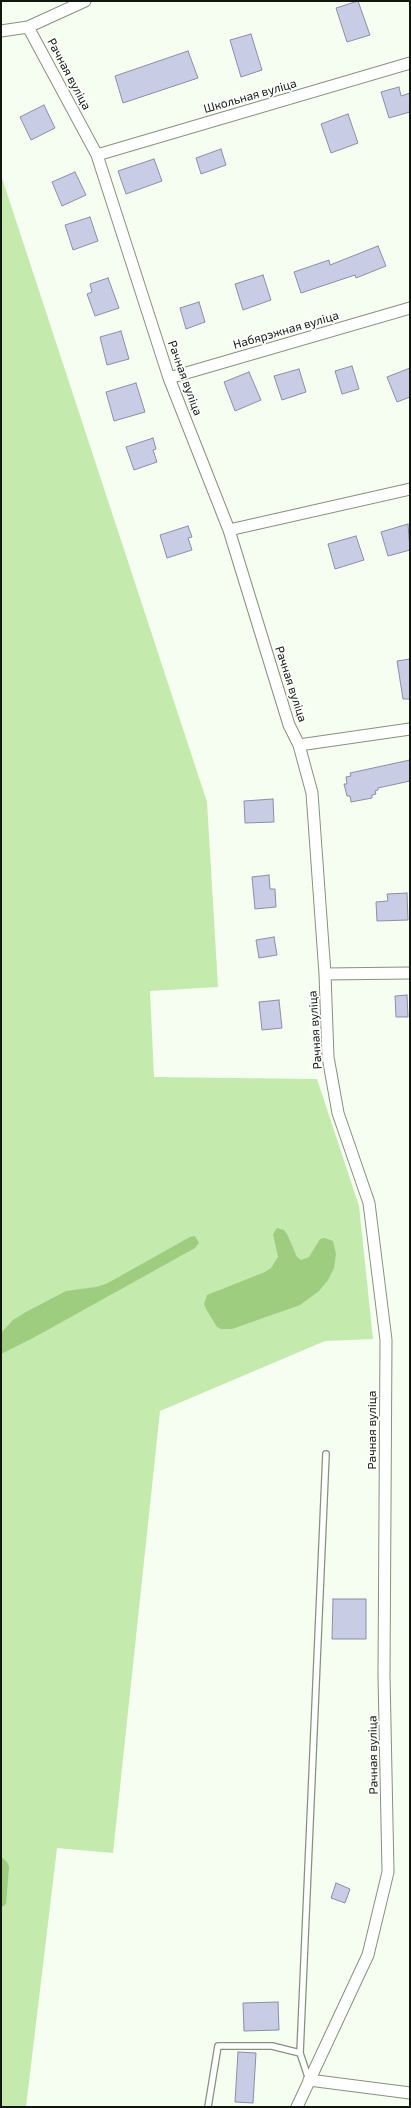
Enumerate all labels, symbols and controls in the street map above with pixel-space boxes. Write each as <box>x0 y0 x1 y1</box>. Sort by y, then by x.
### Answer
street label: Рачная вуліца <box>44 36 94 112</box>
street label: Школьная вуліца <box>202 76 298 116</box>
street label: Набярэжная вуліца <box>231 308 341 352</box>
street label: Рачная вуліца <box>165 338 205 418</box>
street label: Рачная вуліца <box>272 644 310 724</box>
street label: Рачная вуліца <box>305 990 325 1070</box>
street label: Рачная вуліца <box>365 1391 379 1469</box>
street label: Рачная вуліца <box>365 1715 381 1795</box>

